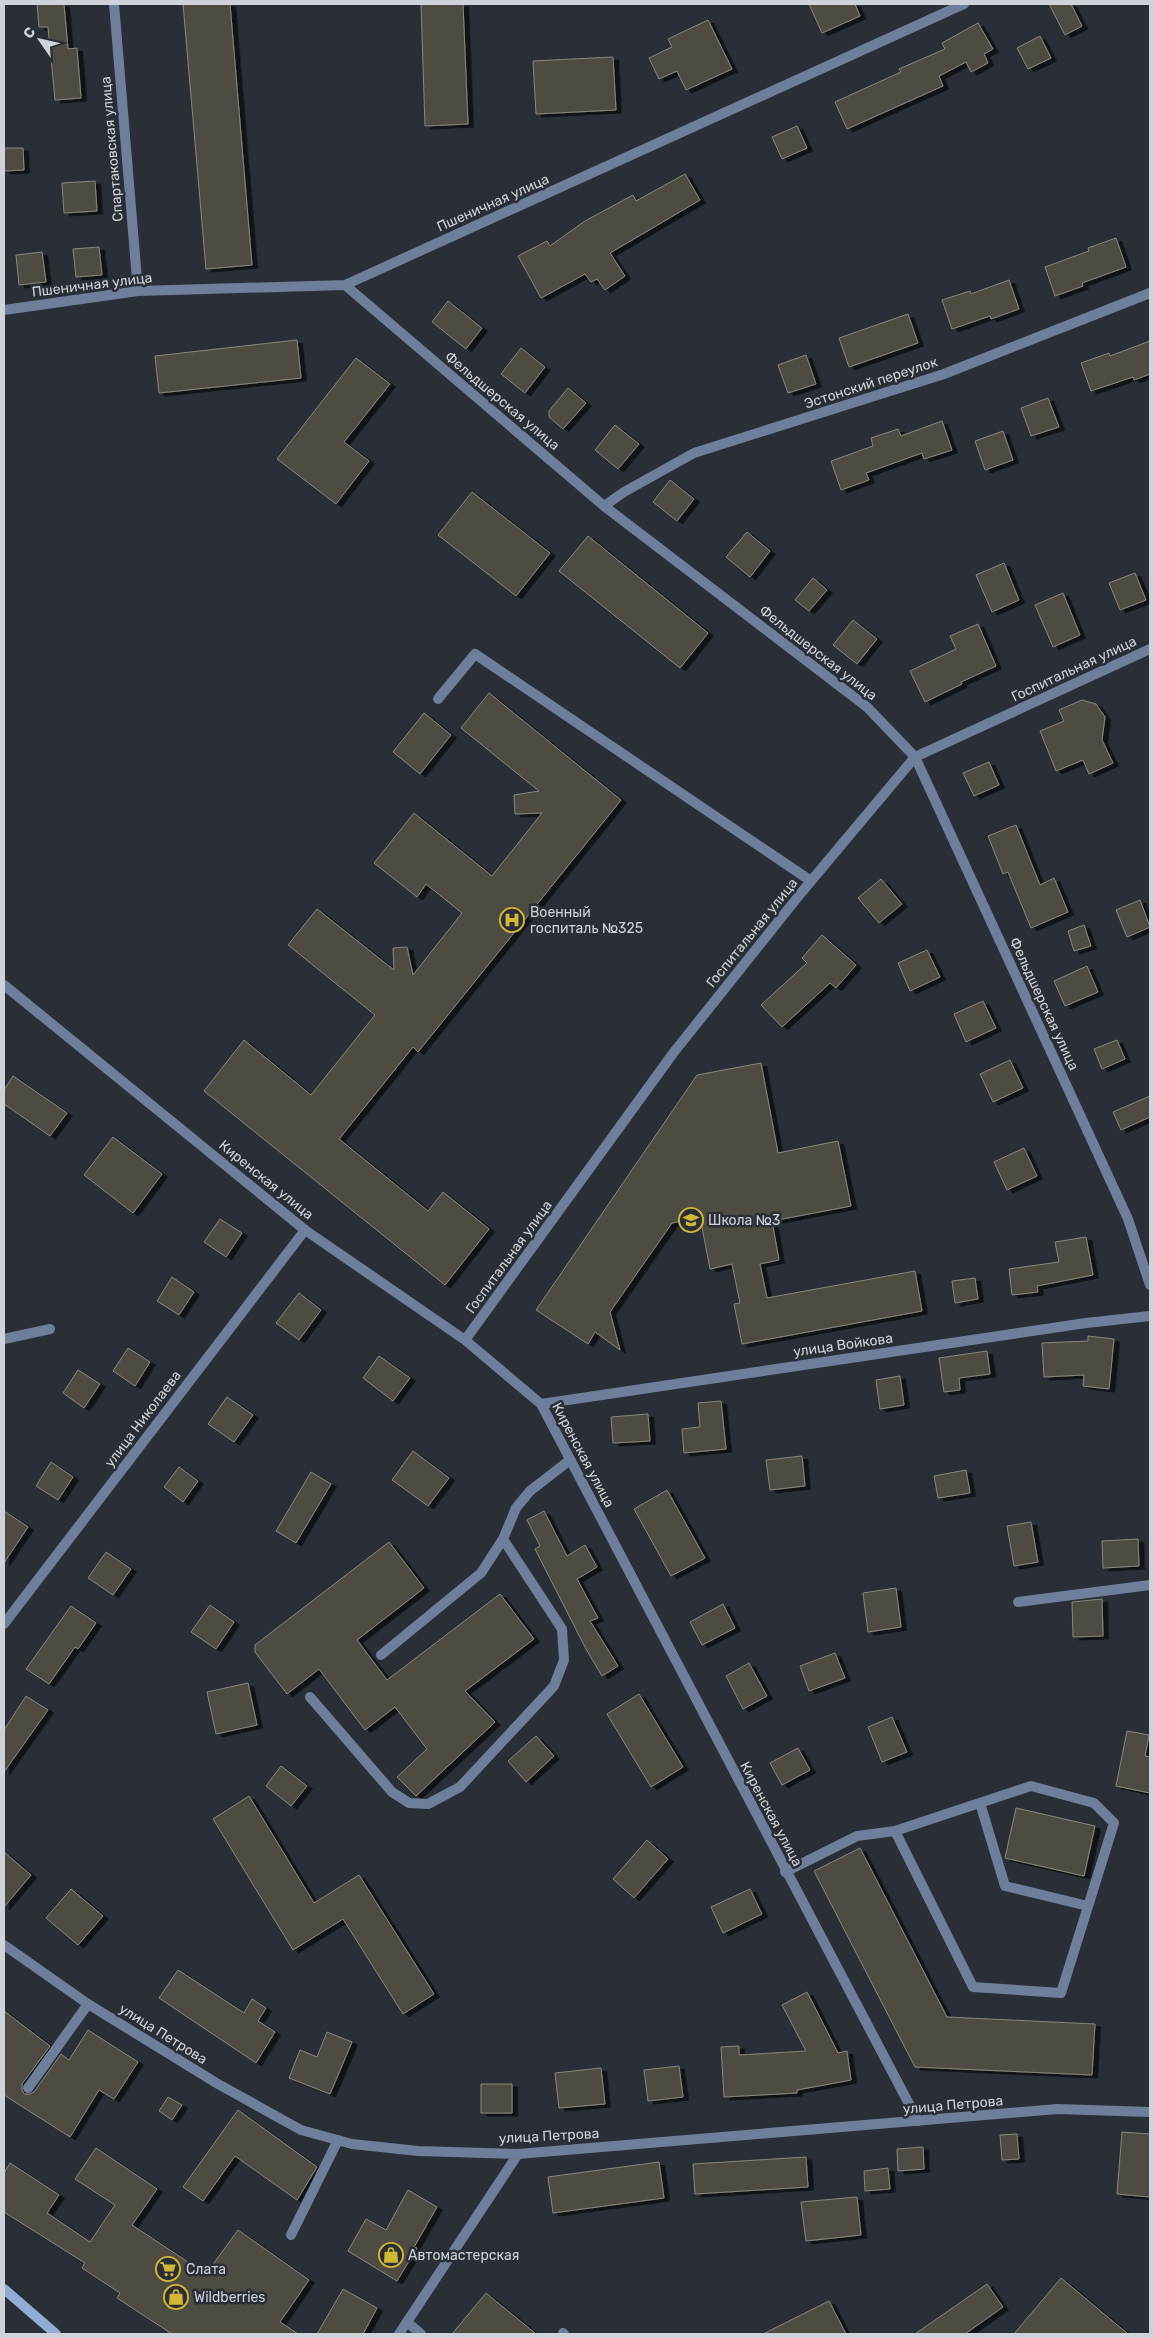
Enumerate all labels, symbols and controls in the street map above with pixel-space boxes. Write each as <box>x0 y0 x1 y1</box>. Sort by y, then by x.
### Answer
north arrow <box>15 15 65 65</box>
text: С <box>20 24 40 42</box>
street label: Спартаковская улица <box>97 76 127 222</box>
street label: Пшеничная улица <box>434 171 552 235</box>
street label: Пшеничная улица <box>31 269 153 301</box>
street label: Фельдшерская улица <box>441 348 563 454</box>
street label: Эстонский переулок <box>802 353 940 413</box>
street label: Фельдшерская улица <box>756 602 880 704</box>
street label: Госпитальная улица <box>1009 633 1139 705</box>
street label: Госпитальная улица <box>703 875 801 991</box>
place label: Военный госпиталь №325 <box>530 904 643 937</box>
hospital icon: Военный госпиталь №325 <box>499 907 525 933</box>
street label: Фельдшерская улица <box>1006 935 1082 1073</box>
street label: Киренская улица <box>215 1137 317 1223</box>
street label: Госпитальная улица <box>462 1197 556 1317</box>
school or university icon: Школа №3 <box>678 1207 704 1233</box>
place label: Школа №3 <box>708 1212 780 1229</box>
street label: улица Войкова <box>792 1330 894 1360</box>
street label: улица Николаева <box>101 1367 185 1471</box>
street label: Киренская улица <box>548 1400 618 1510</box>
street label: Киренская улица <box>736 1759 806 1869</box>
street label: улица Петрова <box>116 2000 210 2068</box>
street label: улица Петрова <box>902 2092 1004 2118</box>
street label: улица Петрова <box>498 2125 600 2147</box>
shop icon: Автомастерская <box>378 2242 404 2268</box>
place label: Автомастерская <box>408 2247 519 2264</box>
supermarket icon: Слата <box>155 2256 181 2282</box>
place label: Слата <box>186 2261 226 2278</box>
shop icon: Wildberries <box>163 2284 189 2310</box>
place label: Wildberries <box>194 2289 266 2306</box>

